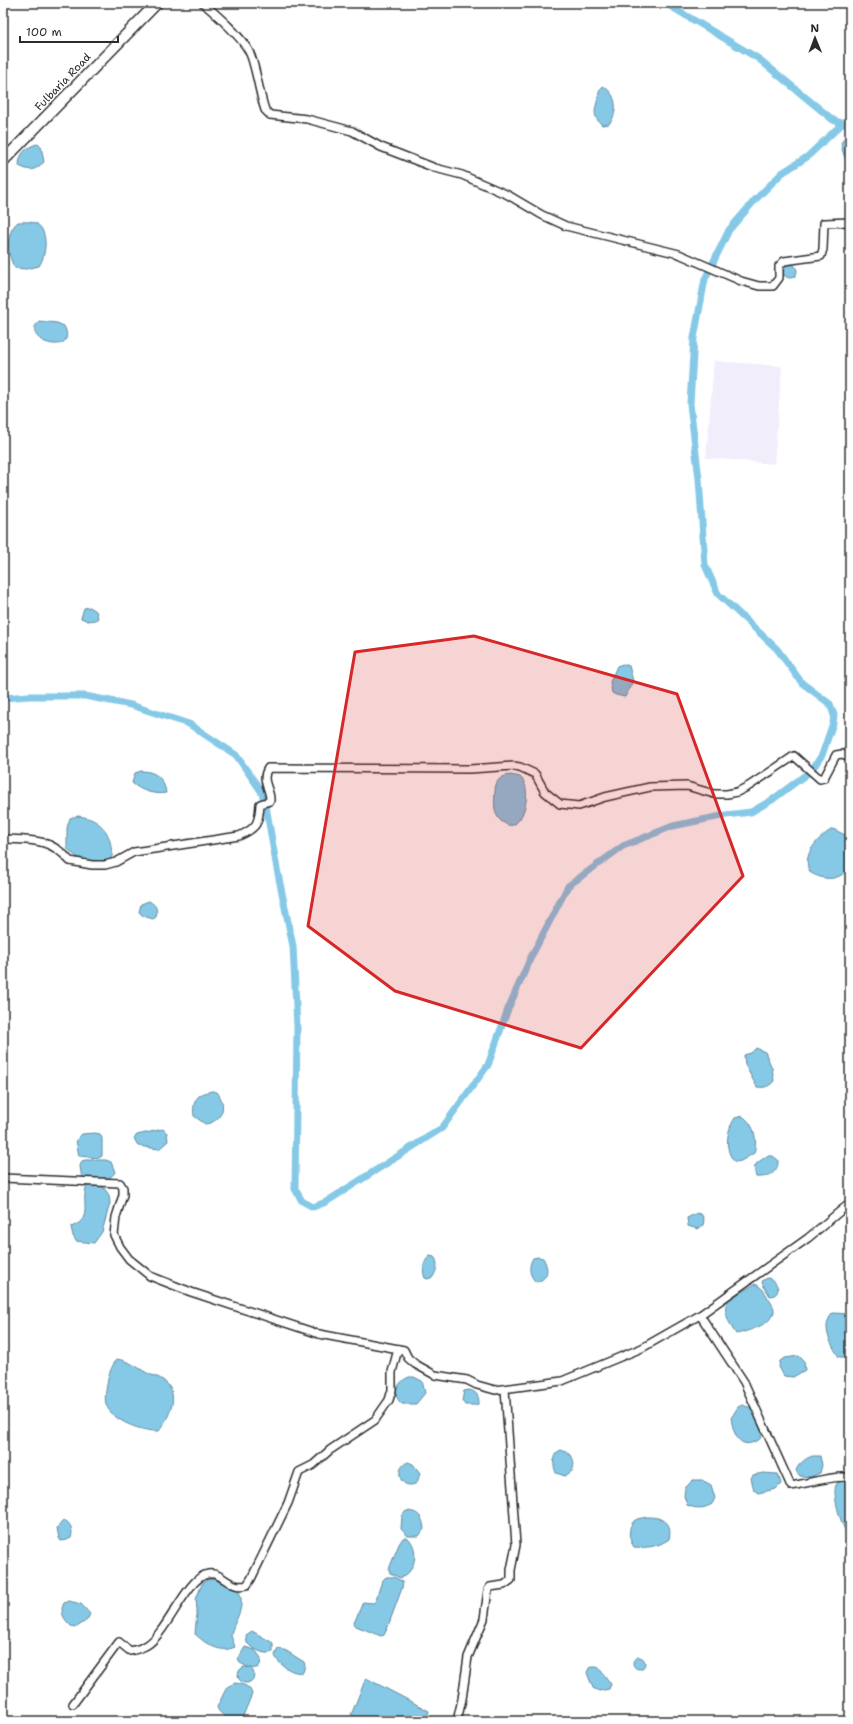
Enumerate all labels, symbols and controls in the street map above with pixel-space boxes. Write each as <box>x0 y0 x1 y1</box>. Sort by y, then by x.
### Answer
scale bar <box>20 18 118 44</box>
north arrow <box>795 18 835 58</box>
text: N <box>810 21 820 36</box>
text: 100 m <box>26 24 62 40</box>
street label: Fulbaria Road <box>32 50 94 114</box>

